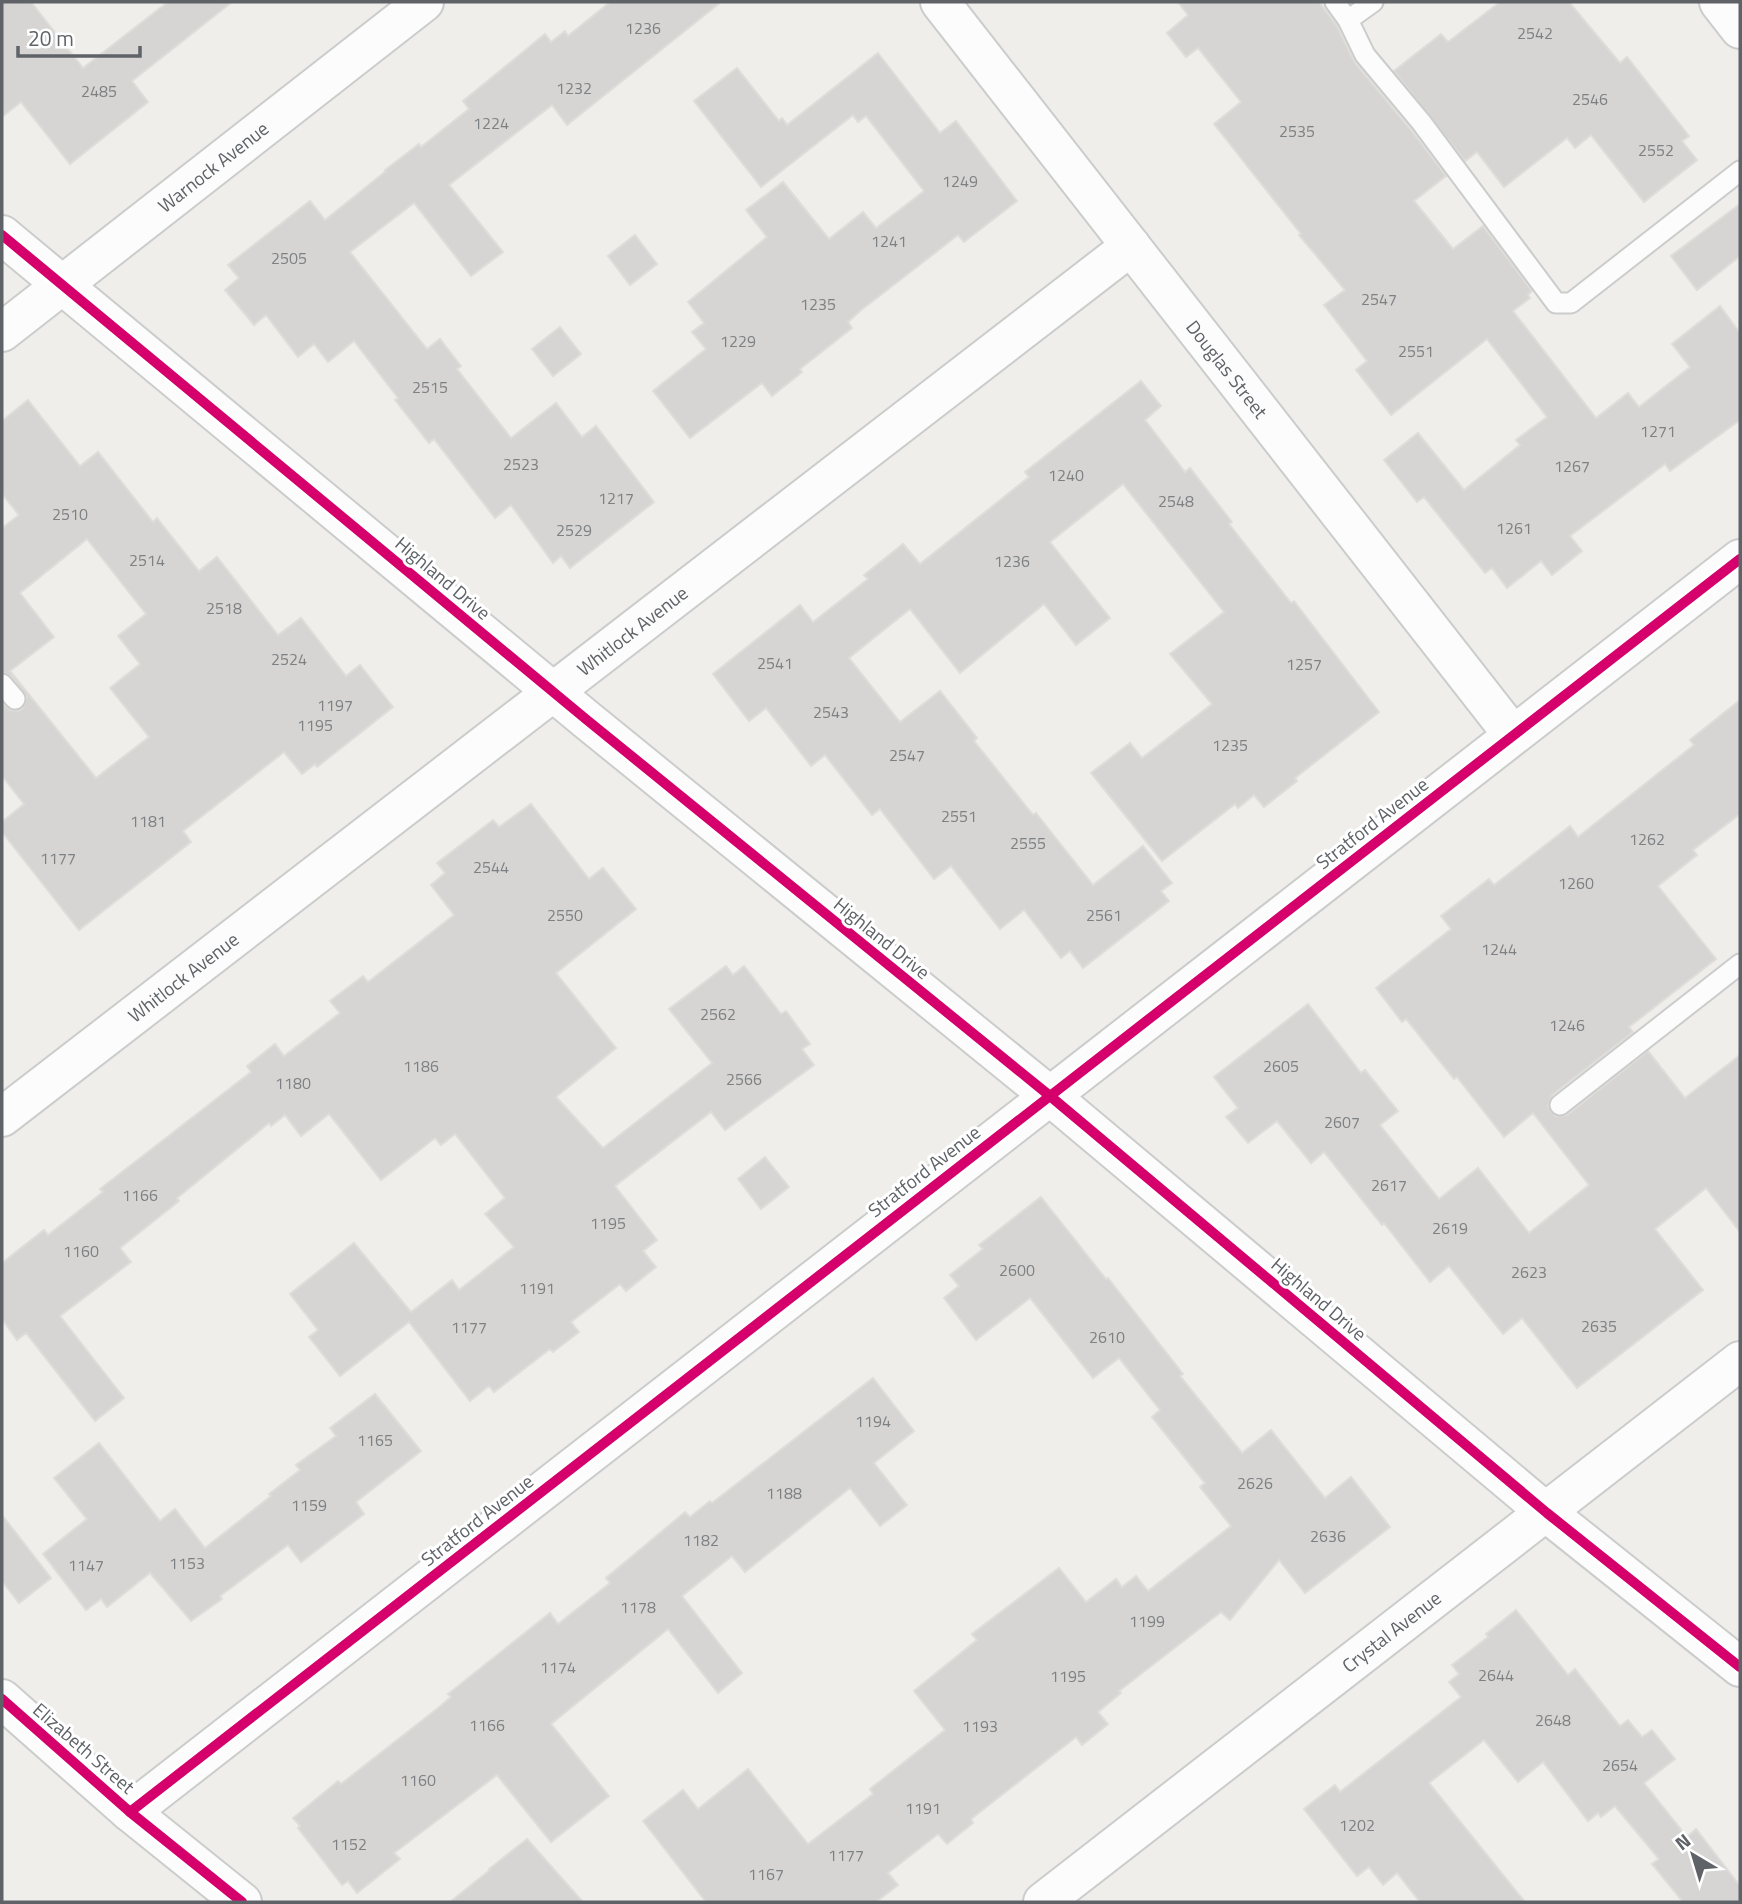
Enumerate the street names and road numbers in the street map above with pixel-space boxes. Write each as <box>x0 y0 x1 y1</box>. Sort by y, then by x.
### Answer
street label: Warnock Avenue <box>151 114 275 219</box>
street label: Douglas Street <box>1180 313 1275 425</box>
street label: Highland Drive <box>389 529 497 626</box>
street label: Whitlock Avenue <box>570 578 694 683</box>
street label: Stratford Avenue <box>1309 769 1434 876</box>
street label: Highland Drive <box>828 890 937 986</box>
street label: Whitlock Avenue <box>121 925 245 1029</box>
street label: Stratford Avenue <box>861 1117 986 1224</box>
street label: Highland Drive <box>1265 1250 1373 1347</box>
street label: Stratford Avenue <box>414 1466 539 1573</box>
street label: Crystal Avenue <box>1335 1583 1447 1679</box>
street label: Elizabeth Street <box>27 1695 142 1800</box>

